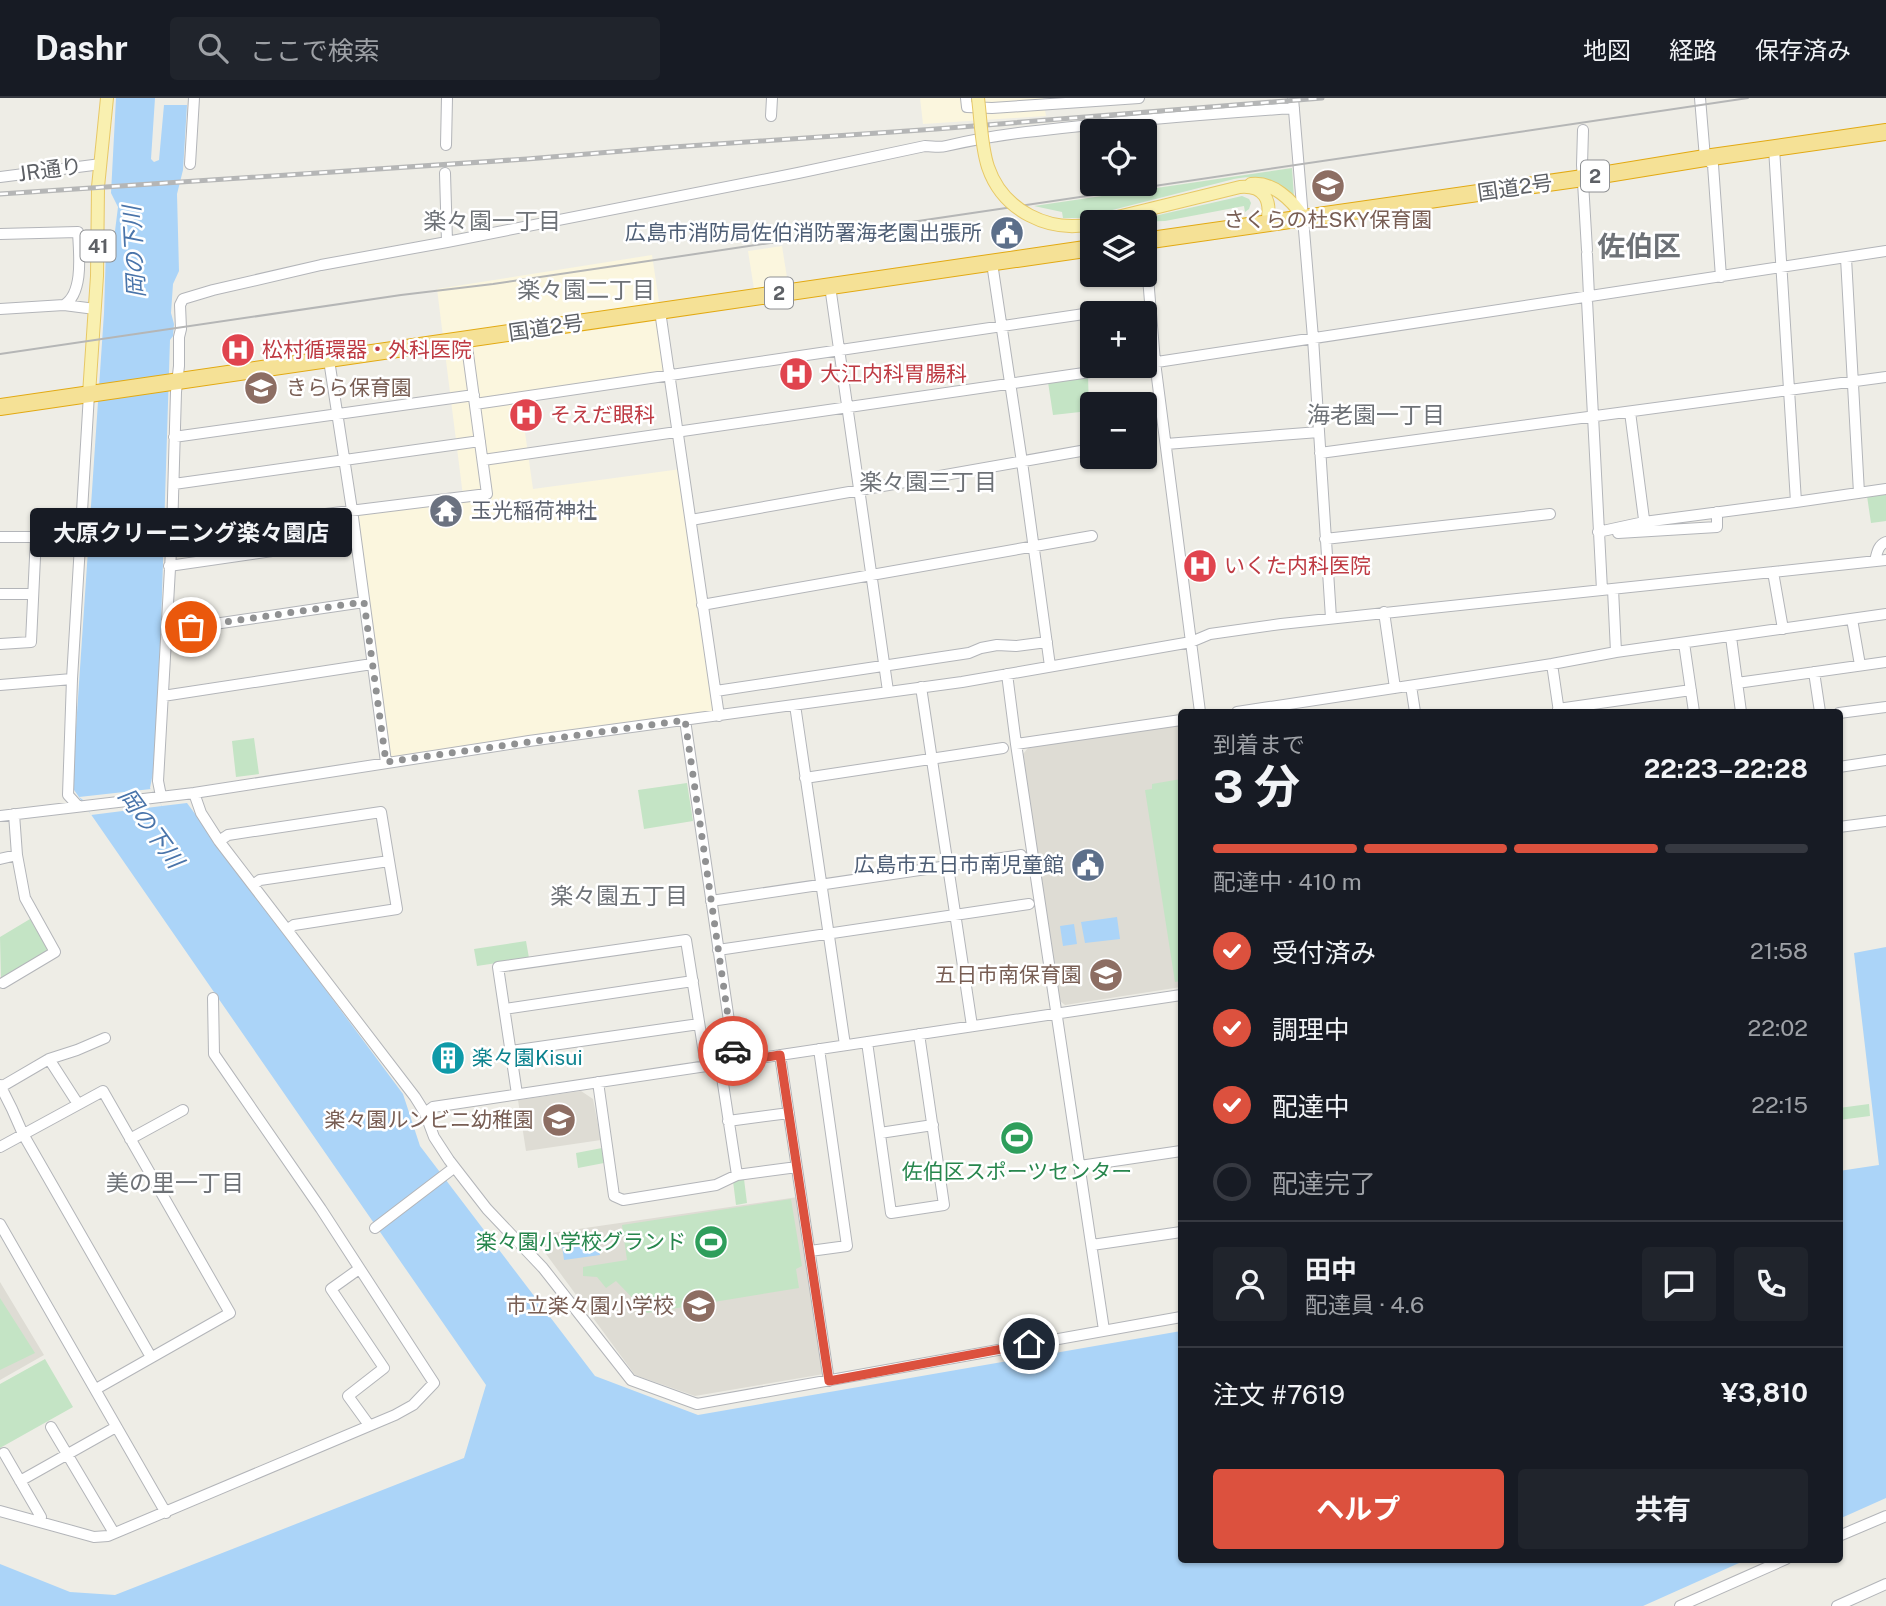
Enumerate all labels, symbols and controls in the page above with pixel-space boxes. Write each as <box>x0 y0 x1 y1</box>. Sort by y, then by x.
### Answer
search box <box>170 17 660 80</box>
text: Dashr <box>35 29 128 67</box>
icon: search <box>194 29 232 67</box>
text: ここで検索 <box>250 35 380 66</box>
text: 地図 <box>1583 36 1631 64</box>
text: 経路 <box>1669 36 1717 64</box>
text: 保存済み <box>1755 36 1851 64</box>
map controls <box>1080 119 1157 469</box>
button: locate <box>1080 119 1157 196</box>
street label: JR通り <box>16 153 84 186</box>
road number: 2 <box>1581 160 1609 192</box>
school or university icon: さくらの杜SKY保育園 <box>1309 167 1347 205</box>
street label: 国道2号 <box>1476 170 1554 205</box>
water label: 岡の下川 <box>117 202 149 299</box>
district label: 楽々園一丁目 <box>423 207 561 234</box>
place label: さくらの杜SKY保育園 <box>1223 207 1433 232</box>
button: layers <box>1080 210 1157 287</box>
public building icon: 広島市消防局佐伯消防署海老園出張所 <box>988 214 1026 252</box>
place label: 広島市消防局佐伯消防署海老園出張所 <box>625 220 982 245</box>
district label: 佐伯区 <box>1597 229 1681 262</box>
road number: 41 <box>80 230 116 262</box>
district label: 楽々園二丁目 <box>517 276 655 303</box>
road number: 2 <box>765 278 793 308</box>
button: + <box>1080 301 1157 378</box>
street label: 国道2号 <box>507 310 585 345</box>
hospital icon: 松村循環器・外科医院 <box>219 331 257 369</box>
place label: 松村循環器・外科医院 <box>262 337 472 362</box>
hospital icon: 大江内科胃腸科 <box>777 355 815 393</box>
place label: 大江内科胃腸科 <box>820 361 967 386</box>
school or university icon: きらら保育園 <box>242 369 280 407</box>
place label: きらら保育園 <box>286 375 412 400</box>
button: − <box>1080 392 1157 469</box>
hospital icon: そえだ眼科 <box>507 396 545 434</box>
district label: 海老園一丁目 <box>1307 401 1445 428</box>
place label: そえだ眼科 <box>550 402 655 427</box>
district label: 楽々園三丁目 <box>859 468 997 495</box>
temple icon: 玉光稲荷神社 <box>427 492 465 530</box>
place label: 玉光稲荷神社 <box>471 498 597 523</box>
callout: 大原クリーニング楽々園店 <box>30 508 352 557</box>
text: 大原クリーニング楽々園店 <box>53 519 329 546</box>
hospital icon: いくた内科医院 <box>1181 547 1219 585</box>
place label: いくた内科医院 <box>1224 553 1371 578</box>
pin <box>161 597 221 657</box>
icon: bag <box>172 608 210 646</box>
text: 到着まで <box>1213 731 1305 758</box>
text: 22:23–22:28 <box>1644 753 1808 784</box>
text: 3 分 <box>1213 759 1300 813</box>
water label: 岡の下川 <box>113 783 191 875</box>
public building icon: 広島市五日市南児童館 <box>1069 846 1107 884</box>
place label: 広島市五日市南児童館 <box>854 852 1064 877</box>
text: 配達中 · 410 m <box>1213 868 1362 895</box>
district label: 楽々園五丁目 <box>550 882 688 909</box>
icon: check <box>1213 932 1251 970</box>
text: 受付済み <box>1272 937 1376 968</box>
text: 21:58 <box>1750 937 1808 964</box>
school or university icon: 五日市南保育園 <box>1087 956 1125 994</box>
place label: 五日市南保育園 <box>935 962 1082 987</box>
icon: check <box>1213 1009 1251 1047</box>
text: 調理中 <box>1272 1014 1350 1045</box>
text: 22:02 <box>1748 1014 1808 1041</box>
courier <box>698 1016 768 1086</box>
icon: car <box>714 1032 752 1070</box>
building icon: 楽々園Kisui <box>429 1039 467 1077</box>
place label: 楽々園Kisui <box>472 1045 583 1070</box>
icon: check <box>1213 1086 1251 1124</box>
text: 配達中 <box>1272 1091 1350 1122</box>
text: 22:15 <box>1751 1091 1808 1118</box>
school or university icon: 楽々園ルンビニ幼稚園 <box>540 1101 578 1139</box>
place label: 楽々園ルンビニ幼稚園 <box>324 1107 534 1132</box>
sports icon: 佐伯区スポーツセンター <box>998 1119 1036 1157</box>
place label: 佐伯区スポーツセンター <box>902 1159 1132 1184</box>
text: 配達完了 <box>1272 1168 1376 1199</box>
district label: 美の里一丁目 <box>106 1169 244 1196</box>
sports icon: 楽々園小学校グランド <box>692 1223 730 1261</box>
place label: 楽々園小学校グランド <box>476 1229 686 1254</box>
button: person <box>1213 1247 1287 1321</box>
button: chat <box>1642 1247 1716 1321</box>
button: phone <box>1734 1247 1808 1321</box>
text: 田中 <box>1305 1254 1357 1285</box>
school or university icon: 市立楽々園小学校 <box>680 1287 718 1325</box>
text: 配達員 · 4.6 <box>1305 1291 1424 1318</box>
place label: 市立楽々園小学校 <box>506 1293 674 1318</box>
pin <box>999 1314 1059 1374</box>
icon: home <box>1010 1325 1048 1363</box>
text: ¥3,810 <box>1721 1377 1808 1408</box>
text: 注文 #7619 <box>1213 1379 1345 1410</box>
button: ヘルプ <box>1213 1469 1504 1549</box>
button: 共有 <box>1518 1469 1808 1549</box>

